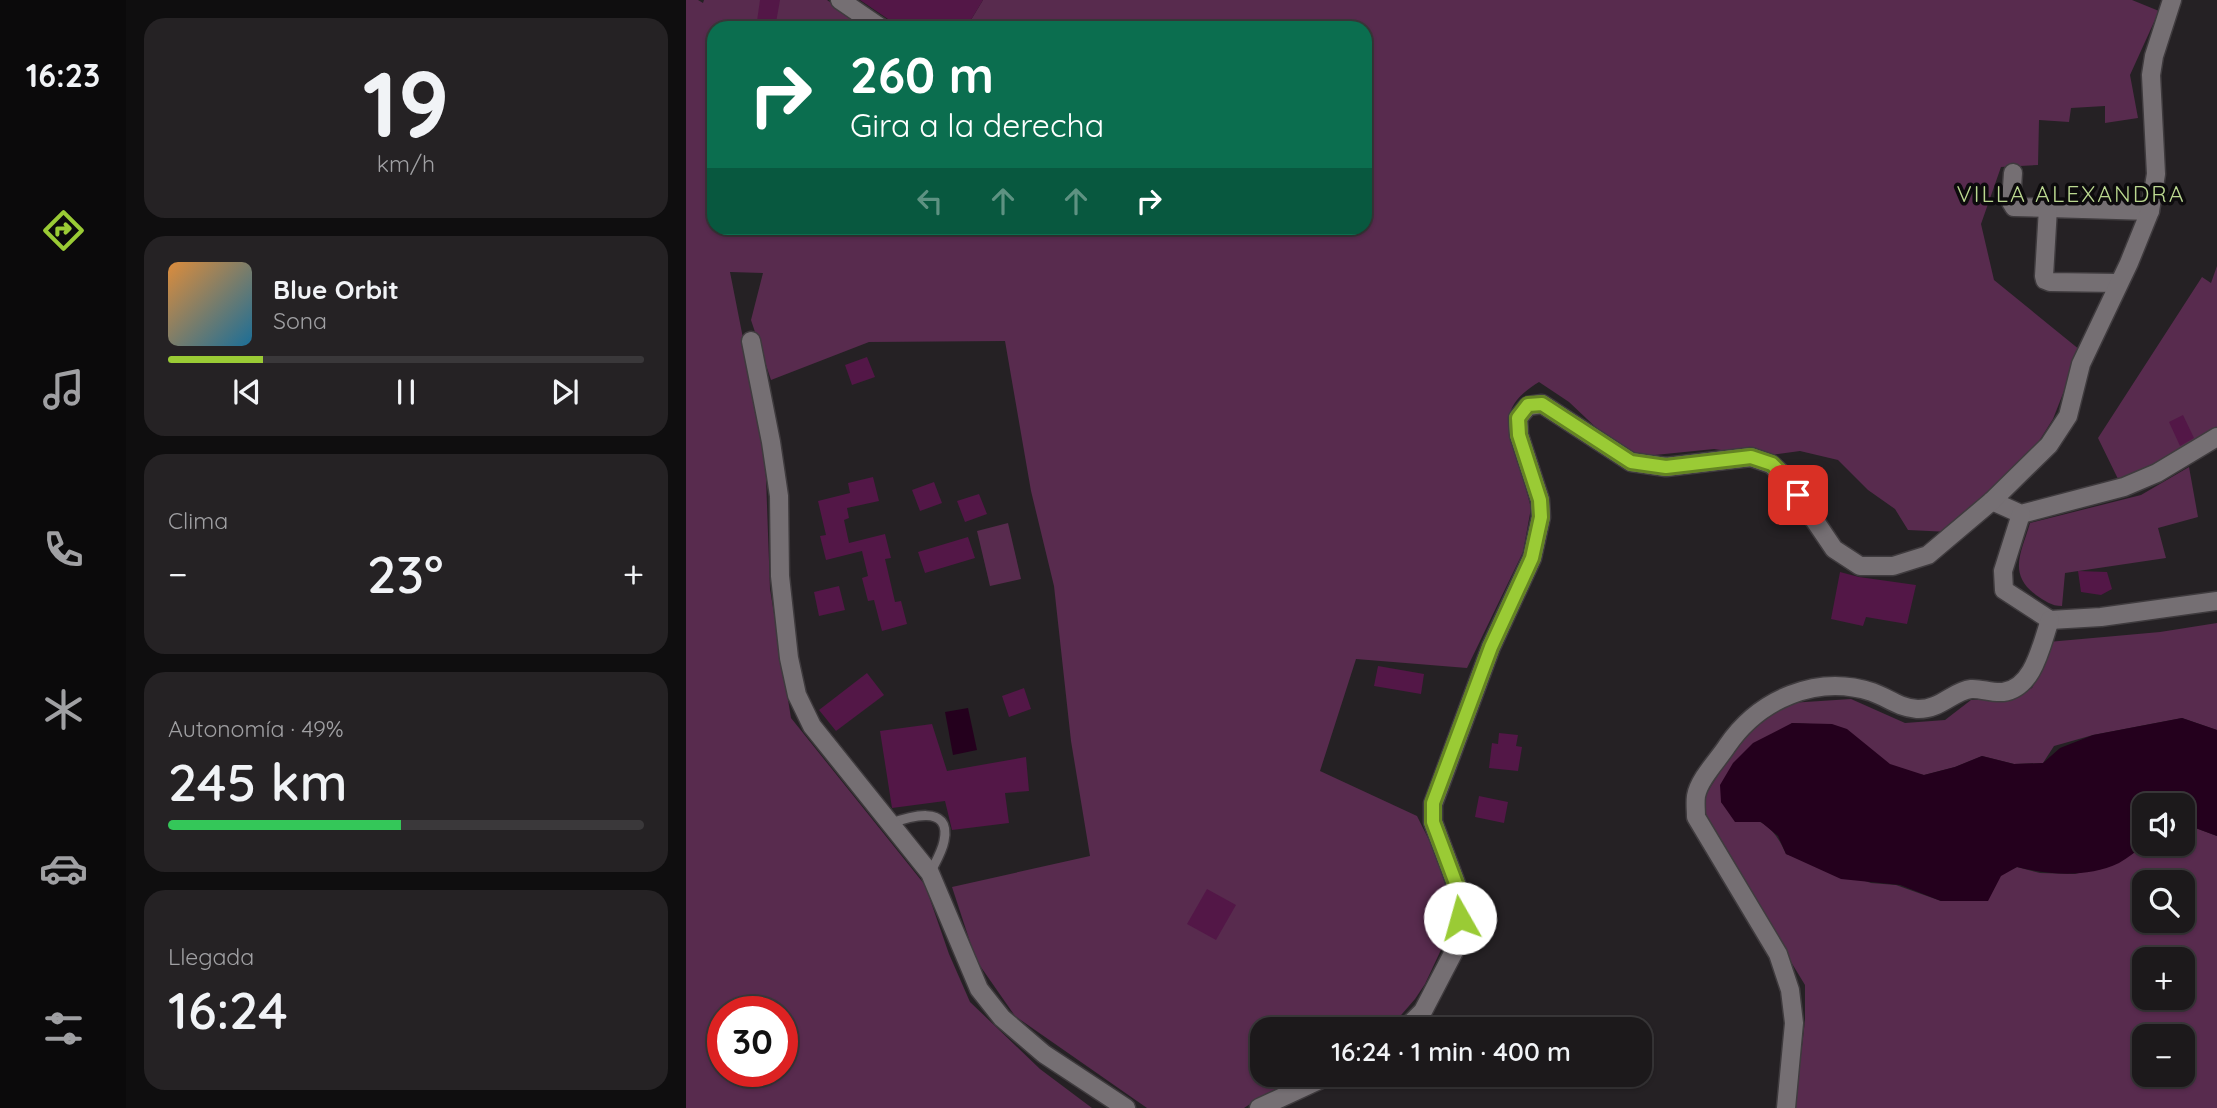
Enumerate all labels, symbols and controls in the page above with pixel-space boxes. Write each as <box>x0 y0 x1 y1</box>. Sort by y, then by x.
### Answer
text: 260 m <box>850 44 994 105</box>
text: 19 <box>362 46 450 160</box>
icon: right <box>735 49 826 140</box>
text: 16:23 <box>26 55 100 95</box>
text: Gira a la derecha <box>850 105 1104 145</box>
text: km/h <box>377 149 435 178</box>
district label: VILLA ALEXANDRA <box>1956 179 2186 208</box>
icon: left <box>911 182 949 220</box>
icon: ahead <box>984 182 1022 220</box>
icon: ahead <box>1057 182 1095 220</box>
icon: right <box>1130 182 1168 220</box>
icon: directions <box>39 206 88 255</box>
text: Blue Orbit <box>273 273 399 306</box>
text: Sona <box>273 306 327 335</box>
icon: music <box>39 365 88 414</box>
icon: previous <box>228 373 266 411</box>
icon: pause <box>387 373 425 411</box>
icon: next <box>546 373 584 411</box>
pin <box>1768 465 1828 525</box>
icon: arrive <box>1779 476 1817 514</box>
text: Clima <box>168 506 228 535</box>
icon: phone <box>39 525 88 574</box>
text: 23° <box>367 541 443 606</box>
text: − <box>168 550 188 598</box>
text: + <box>623 550 644 598</box>
icon: climate <box>39 685 88 734</box>
text: Autonomía · 49% <box>168 714 344 743</box>
text: 245 km <box>168 749 347 814</box>
map controls <box>2132 793 2195 1087</box>
button: sound <box>2132 793 2195 856</box>
icon: car <box>39 844 88 893</box>
button: search <box>2132 870 2195 933</box>
position arrow <box>1423 881 1497 955</box>
text: Llegada <box>168 942 254 971</box>
button: + <box>2132 947 2195 1010</box>
text: 16:24 <box>168 977 288 1042</box>
speed limit sign: 30 <box>707 996 798 1087</box>
icon: filters <box>39 1004 88 1053</box>
button: − <box>2132 1024 2195 1087</box>
text: 16:24 · 1 min · 400 m <box>1331 1035 1571 1068</box>

